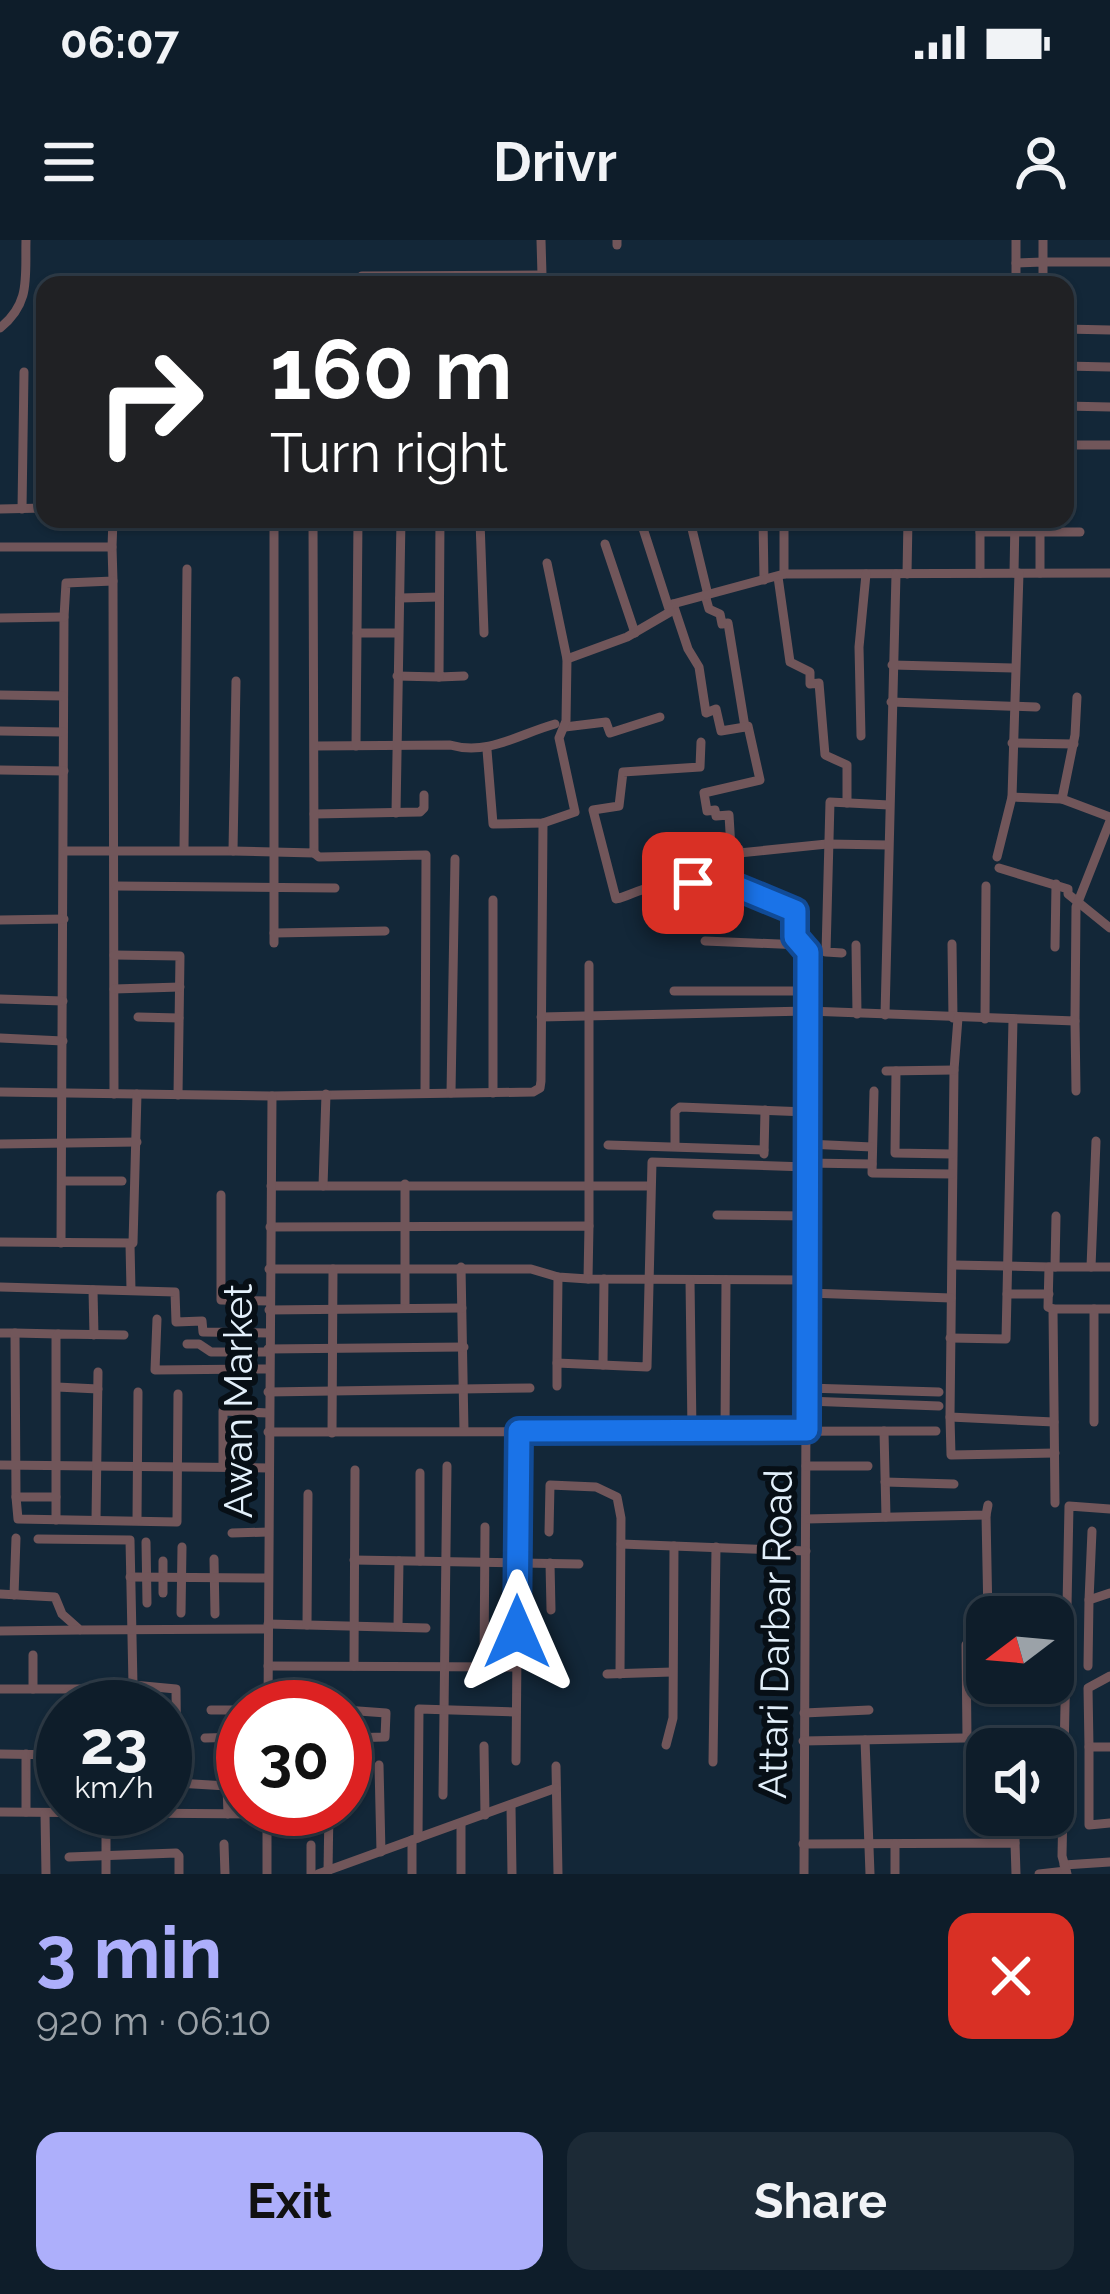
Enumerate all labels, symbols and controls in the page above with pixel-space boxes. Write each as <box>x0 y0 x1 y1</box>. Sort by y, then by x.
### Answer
text: 06:07 <box>60 16 179 69</box>
icon: menu <box>36 129 102 195</box>
icon: person <box>1008 129 1074 195</box>
text: Drivr <box>493 130 617 194</box>
text: 160 m <box>270 320 512 419</box>
icon: right <box>72 324 228 480</box>
text: Turn right <box>270 421 508 485</box>
pin <box>642 832 744 934</box>
icon: arrive <box>660 850 726 916</box>
street label: Awan Market <box>215 1284 261 1518</box>
street label: Attari Darbar Road <box>749 1469 801 1799</box>
position arrow <box>454 1569 580 1695</box>
north arrow <box>966 1596 1074 1704</box>
map controls <box>966 1596 1074 1836</box>
speed limit sign: 30 <box>216 1680 372 1836</box>
text: 23 <box>80 1708 148 1778</box>
button: sound <box>966 1728 1074 1836</box>
text: km/h <box>74 1770 154 1805</box>
text: 3 min <box>36 1910 222 1995</box>
button: close <box>948 1913 1074 2039</box>
text: 920 m · 06:10 <box>36 1998 271 2044</box>
button: Exit <box>36 2132 543 2270</box>
button: Share <box>567 2132 1074 2270</box>

